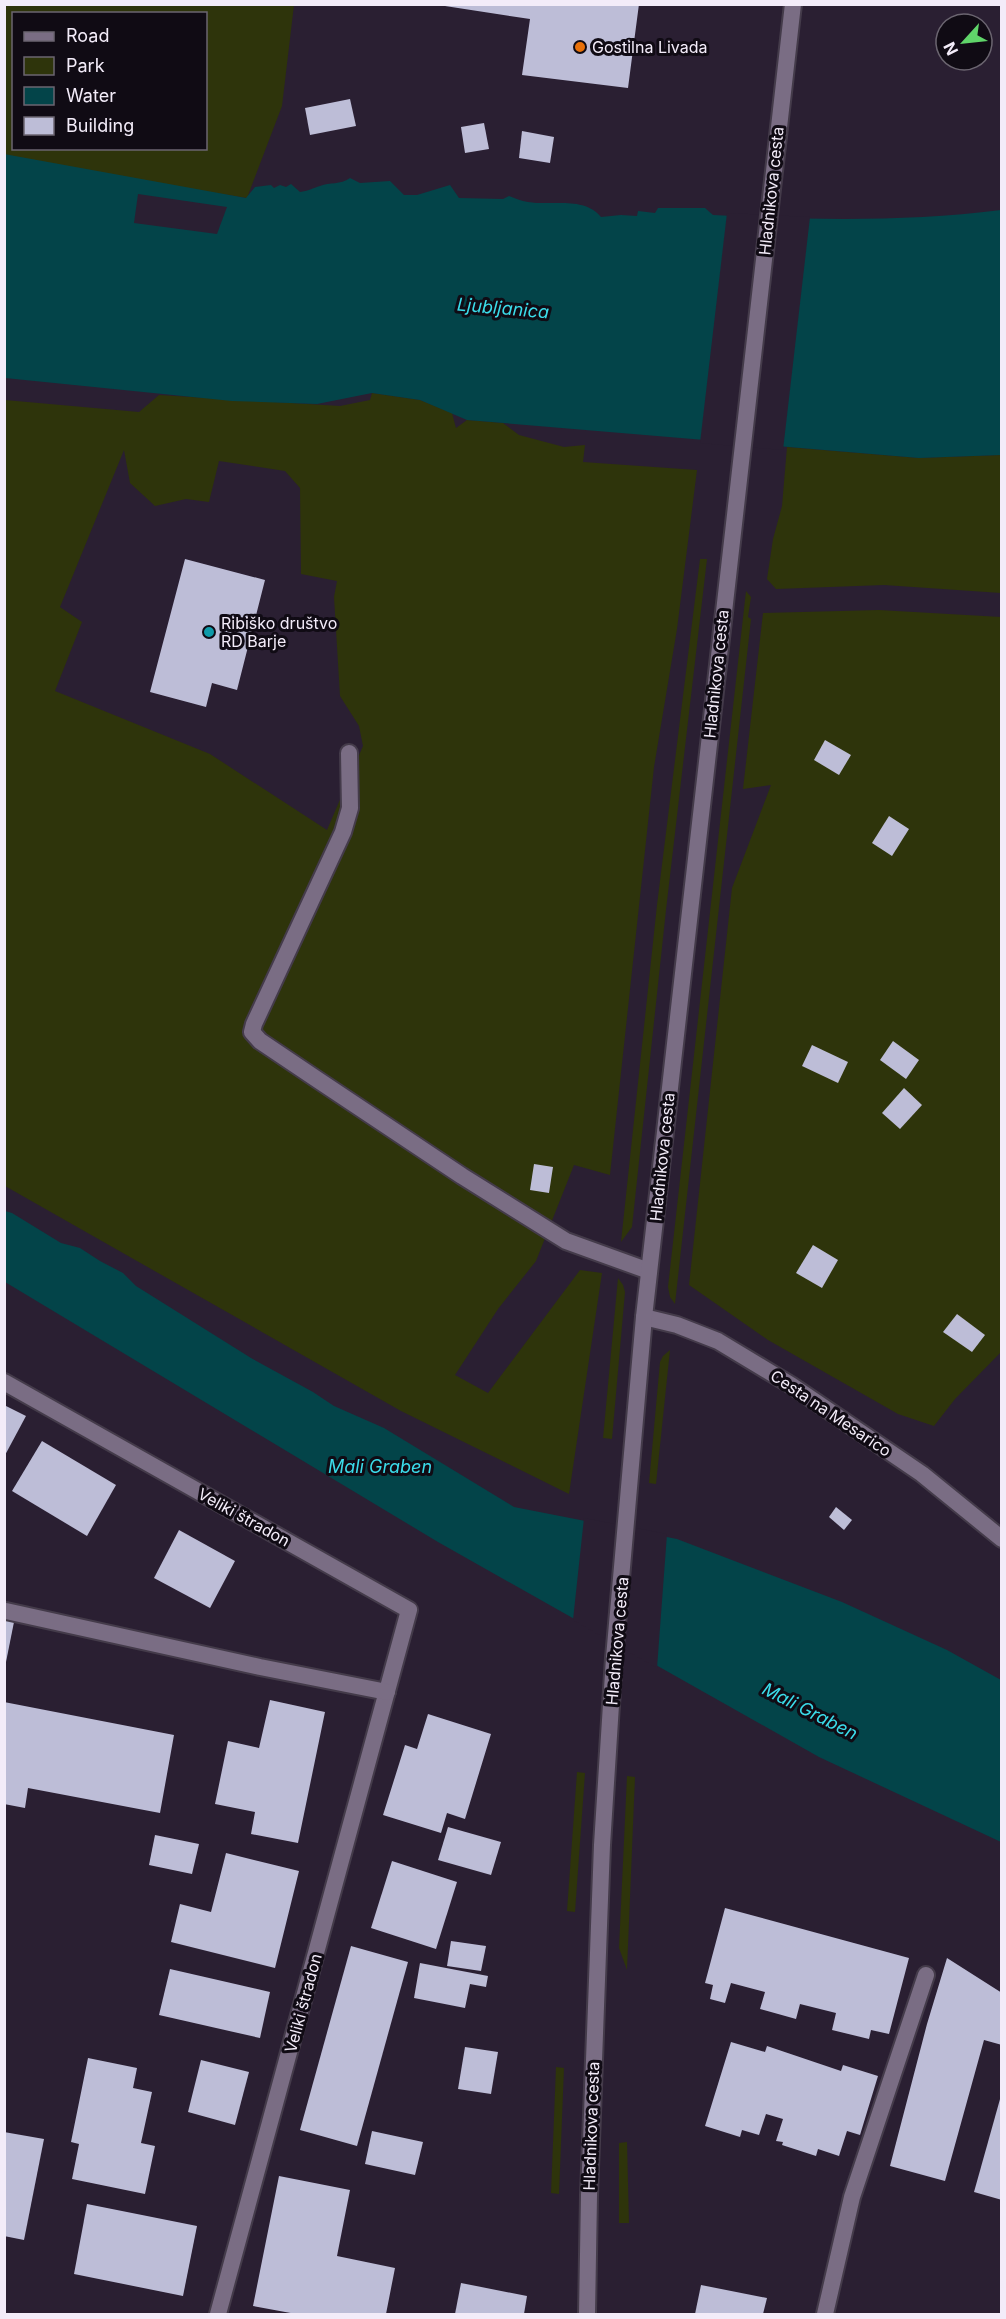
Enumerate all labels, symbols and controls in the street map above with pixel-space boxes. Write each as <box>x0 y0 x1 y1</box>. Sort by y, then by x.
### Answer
legend <box>12 12 207 150</box>
north arrow <box>934 12 994 72</box>
text: Road <box>66 25 109 46</box>
place label: Gostilna Livada <box>592 37 708 57</box>
text: N <box>939 39 962 59</box>
marker: Gostilna Livada <box>573 40 587 54</box>
text: Park <box>66 55 105 76</box>
text: Water <box>66 85 116 106</box>
text: Building <box>66 115 134 136</box>
street label: Hladnikova cesta <box>754 126 788 256</box>
water label: Ljubljanica <box>456 294 550 322</box>
street label: Hladnikova cesta <box>699 609 733 739</box>
place label: Ribiško društvo RD Barje <box>221 613 337 651</box>
marker: Ribiško društvo RD Barje <box>202 625 216 639</box>
street label: Hladnikova cesta <box>645 1092 679 1222</box>
street label: Cesta na Mesarico <box>767 1365 895 1461</box>
water label: Mali Graben <box>328 1456 432 1477</box>
street label: Veliki štradon <box>195 1484 293 1550</box>
street label: Hladnikova cesta <box>601 1576 633 1706</box>
water label: Mali Graben <box>759 1678 861 1744</box>
street label: Veliki štradon <box>280 1951 326 2055</box>
street label: Hladnikova cesta <box>579 2061 603 2191</box>

